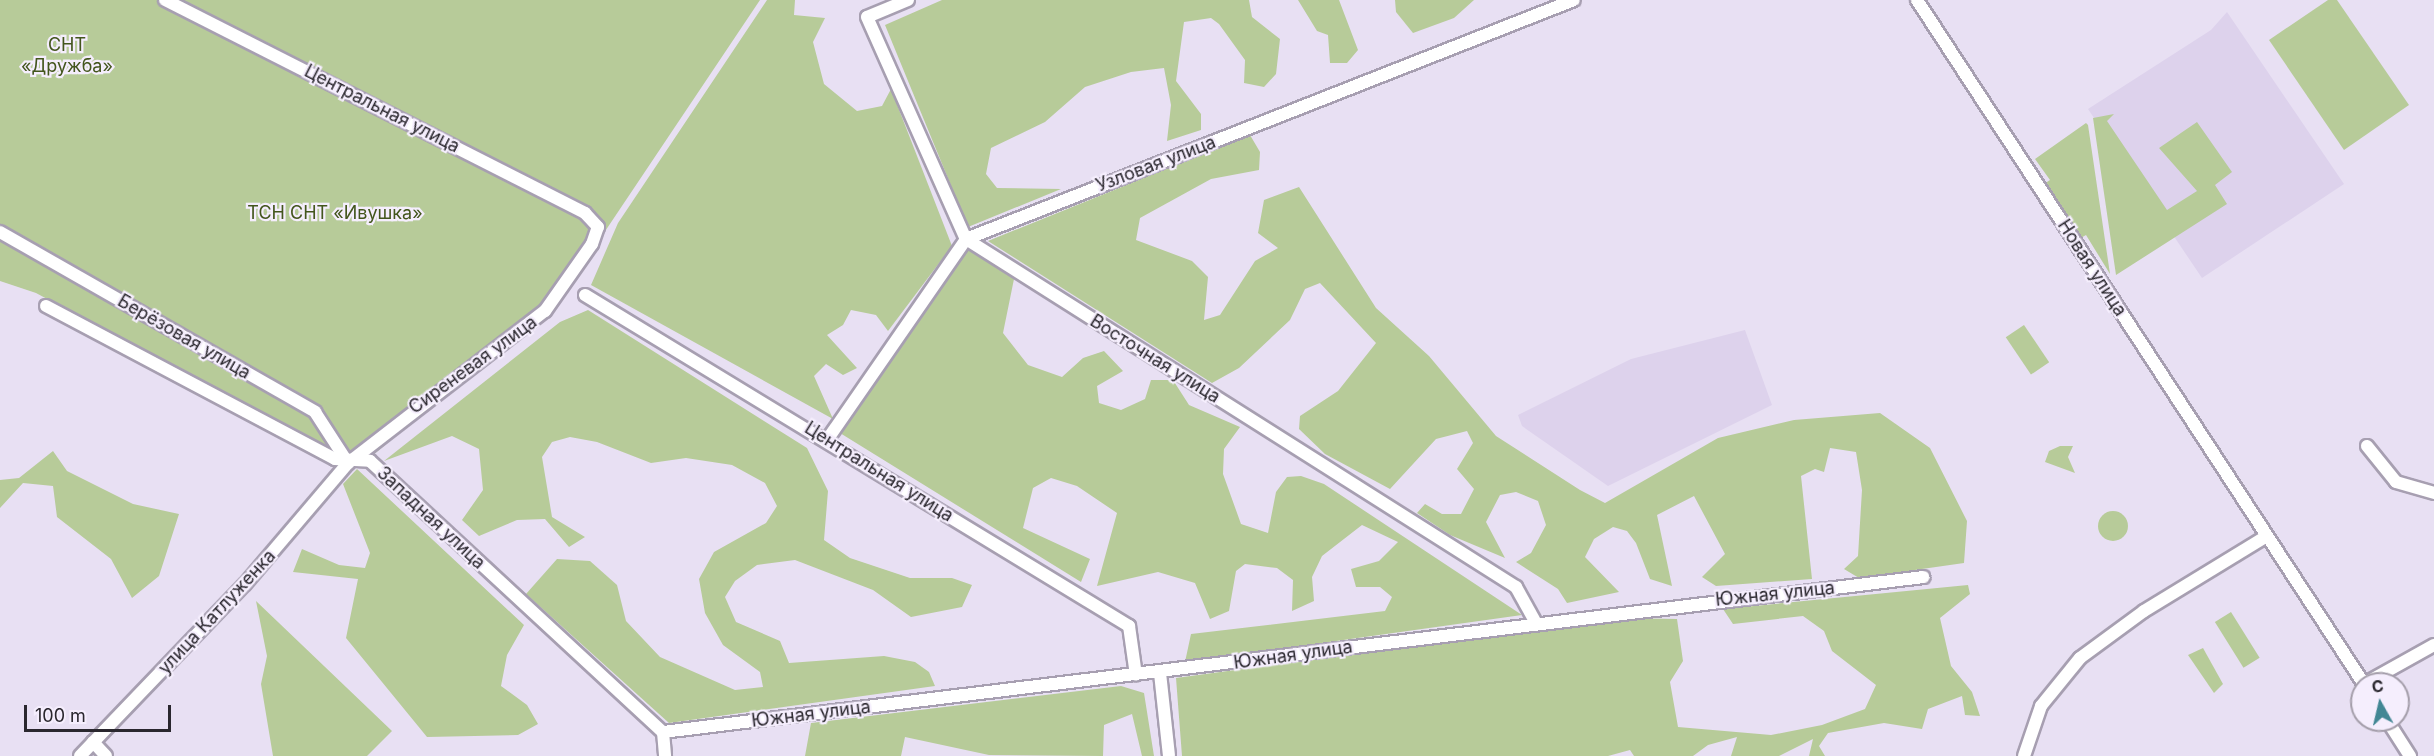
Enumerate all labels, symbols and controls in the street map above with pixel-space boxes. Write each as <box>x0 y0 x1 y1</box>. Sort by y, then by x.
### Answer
park label: СНТ «Дружба» <box>21 35 113 78</box>
street label: Центральная улица <box>301 60 463 158</box>
street label: Узловая улица <box>1093 131 1219 197</box>
park label: ТСН СНТ «Ивушка» <box>247 202 423 224</box>
street label: Новая улица <box>2053 216 2131 320</box>
street label: Берёзовая улица <box>114 290 254 384</box>
street label: Восточная улица <box>1086 310 1224 408</box>
street label: Сиреневая улица <box>405 311 541 419</box>
street label: Центральная улица <box>801 417 957 527</box>
street label: Западная улица <box>372 462 490 574</box>
street label: улица Катлуженка <box>154 545 280 679</box>
street label: Южная улица <box>1714 577 1836 611</box>
street label: Южная улица <box>1232 636 1354 674</box>
north arrow <box>2350 672 2410 732</box>
text: С <box>2371 675 2385 697</box>
scale bar <box>27 693 174 731</box>
street label: Южная улица <box>750 696 872 732</box>
text: 100 m <box>35 705 86 726</box>

